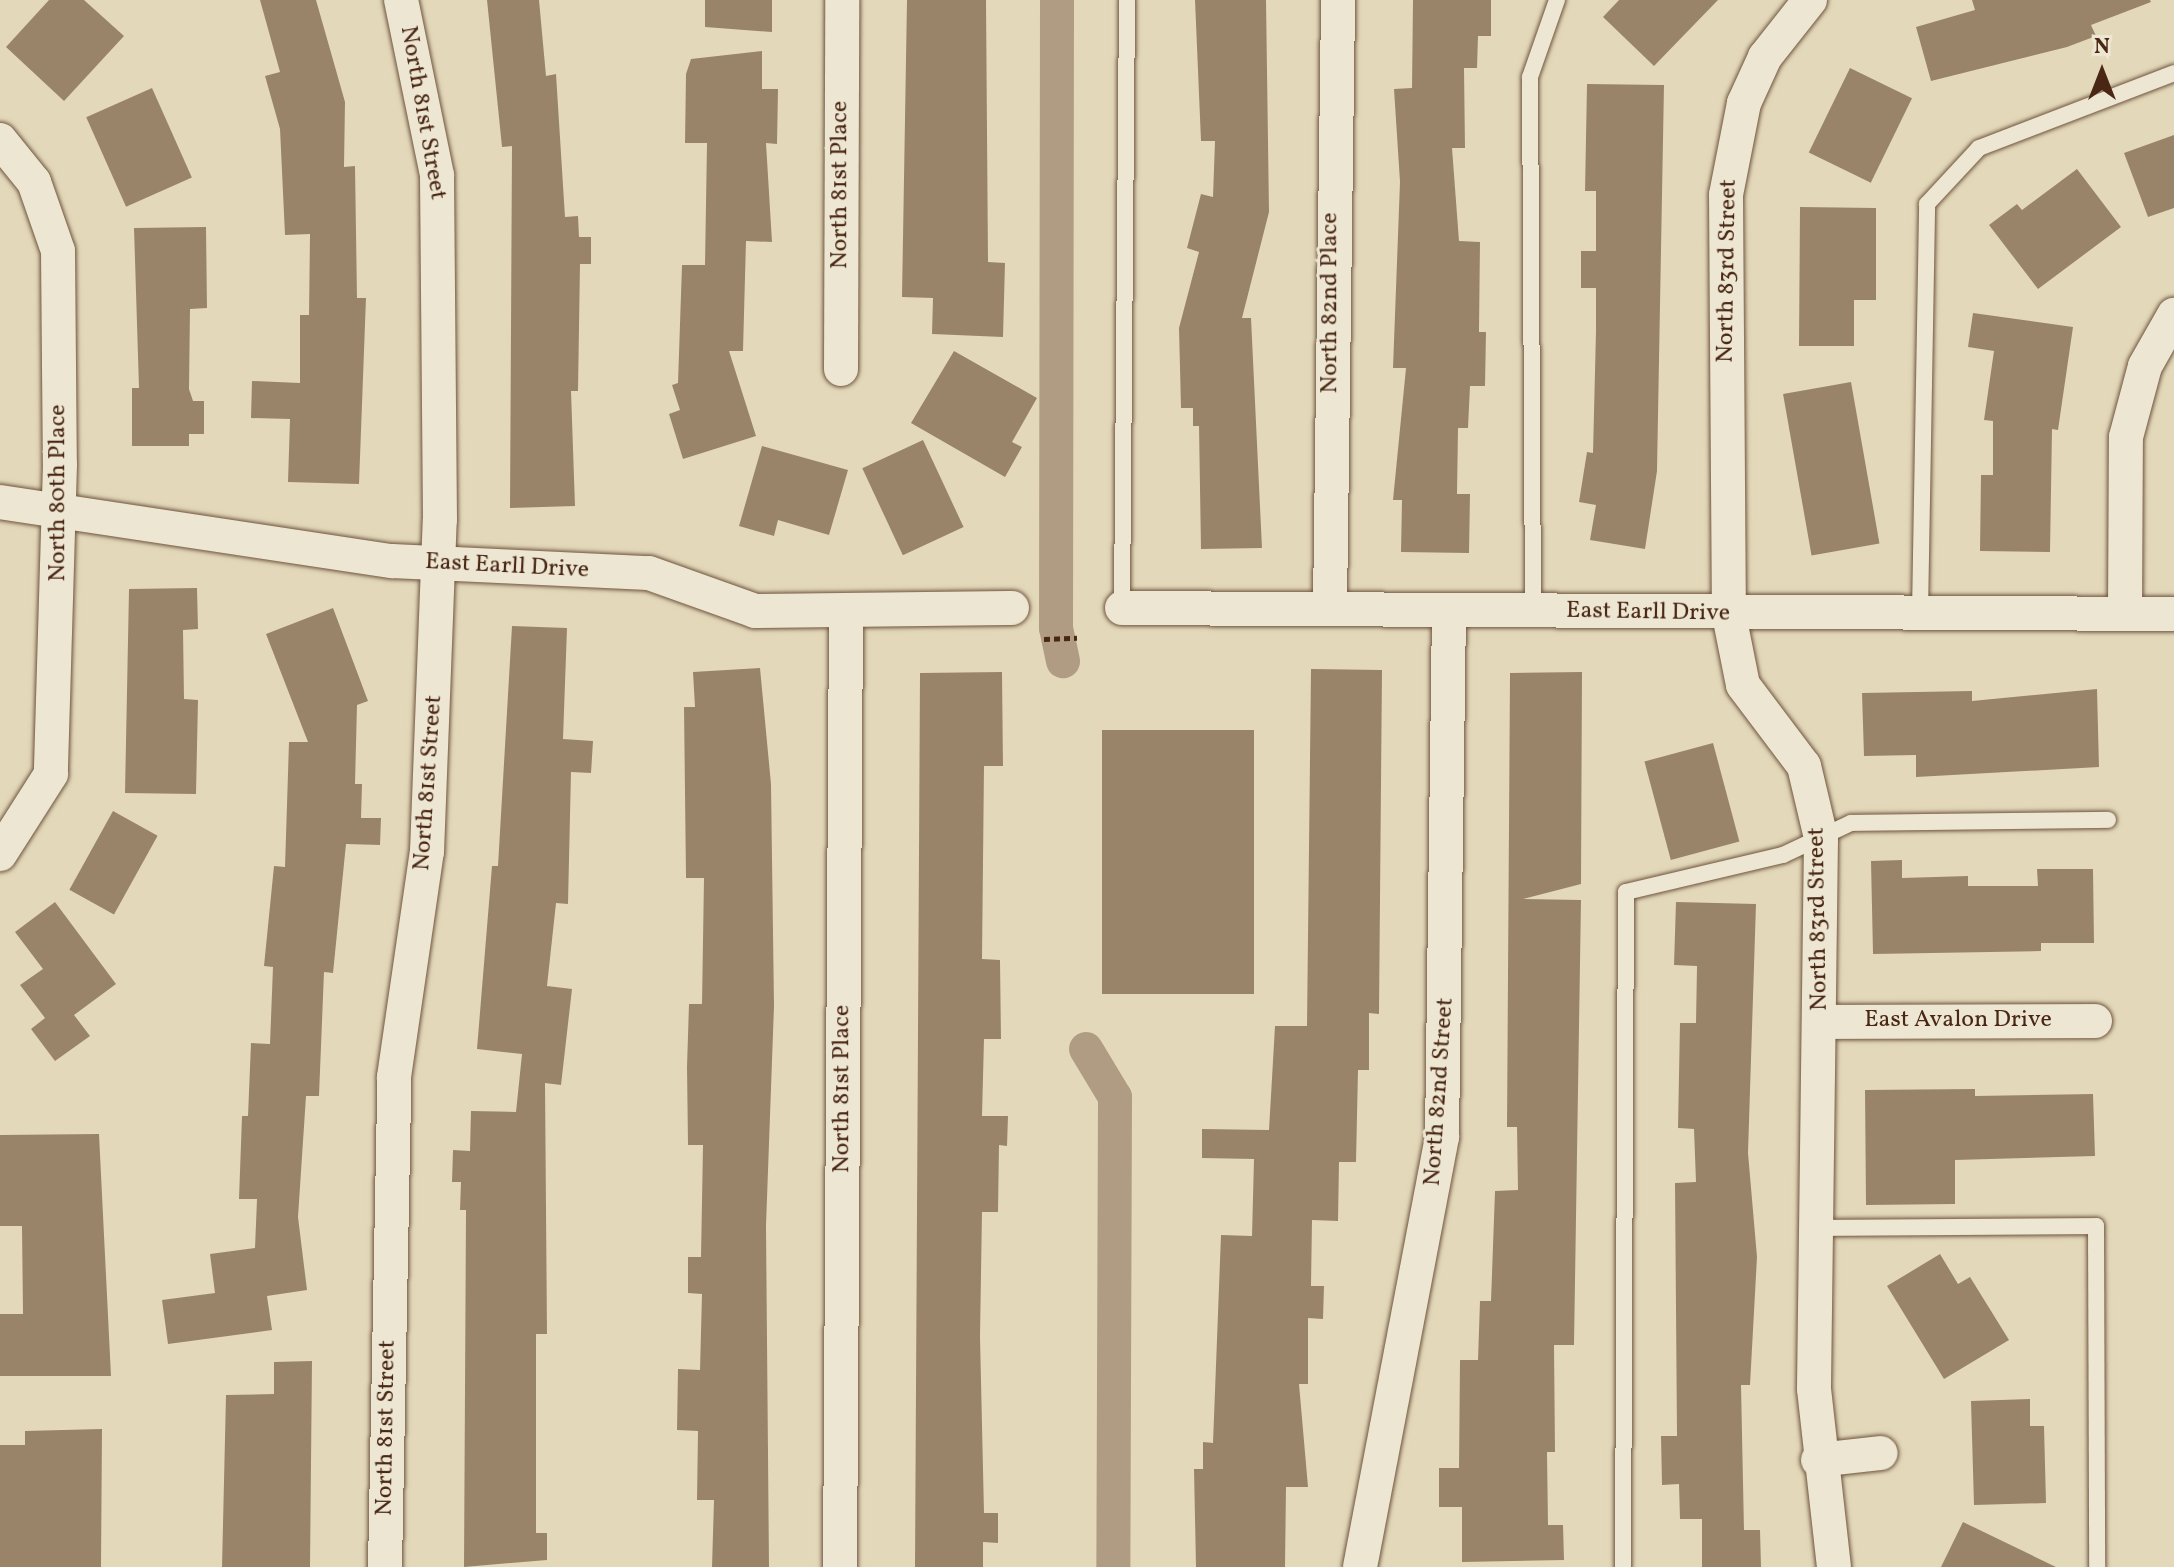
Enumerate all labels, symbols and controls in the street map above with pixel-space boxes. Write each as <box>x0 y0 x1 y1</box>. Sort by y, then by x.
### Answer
street label: North 81st Street <box>393 24 451 202</box>
north arrow <box>2062 32 2142 112</box>
text: N <box>2094 32 2110 63</box>
street label: North 81st Place <box>827 101 855 269</box>
street label: North 83rd Street <box>1712 179 1744 363</box>
street label: North 82nd Place <box>1317 212 1345 394</box>
street label: North 80th Place <box>45 404 73 582</box>
street label: East Earll Drive <box>424 548 590 586</box>
street label: East Earll Drive <box>1566 597 1730 629</box>
street label: North 81st Street <box>408 694 450 872</box>
street label: North 83rd Street <box>1803 827 1835 1011</box>
street label: North 82nd Street <box>1419 997 1461 1187</box>
street label: North 81st Place <box>829 1005 857 1173</box>
street label: East Avalon Drive <box>1864 1007 2052 1035</box>
street label: North 81st Street <box>371 1340 403 1516</box>

